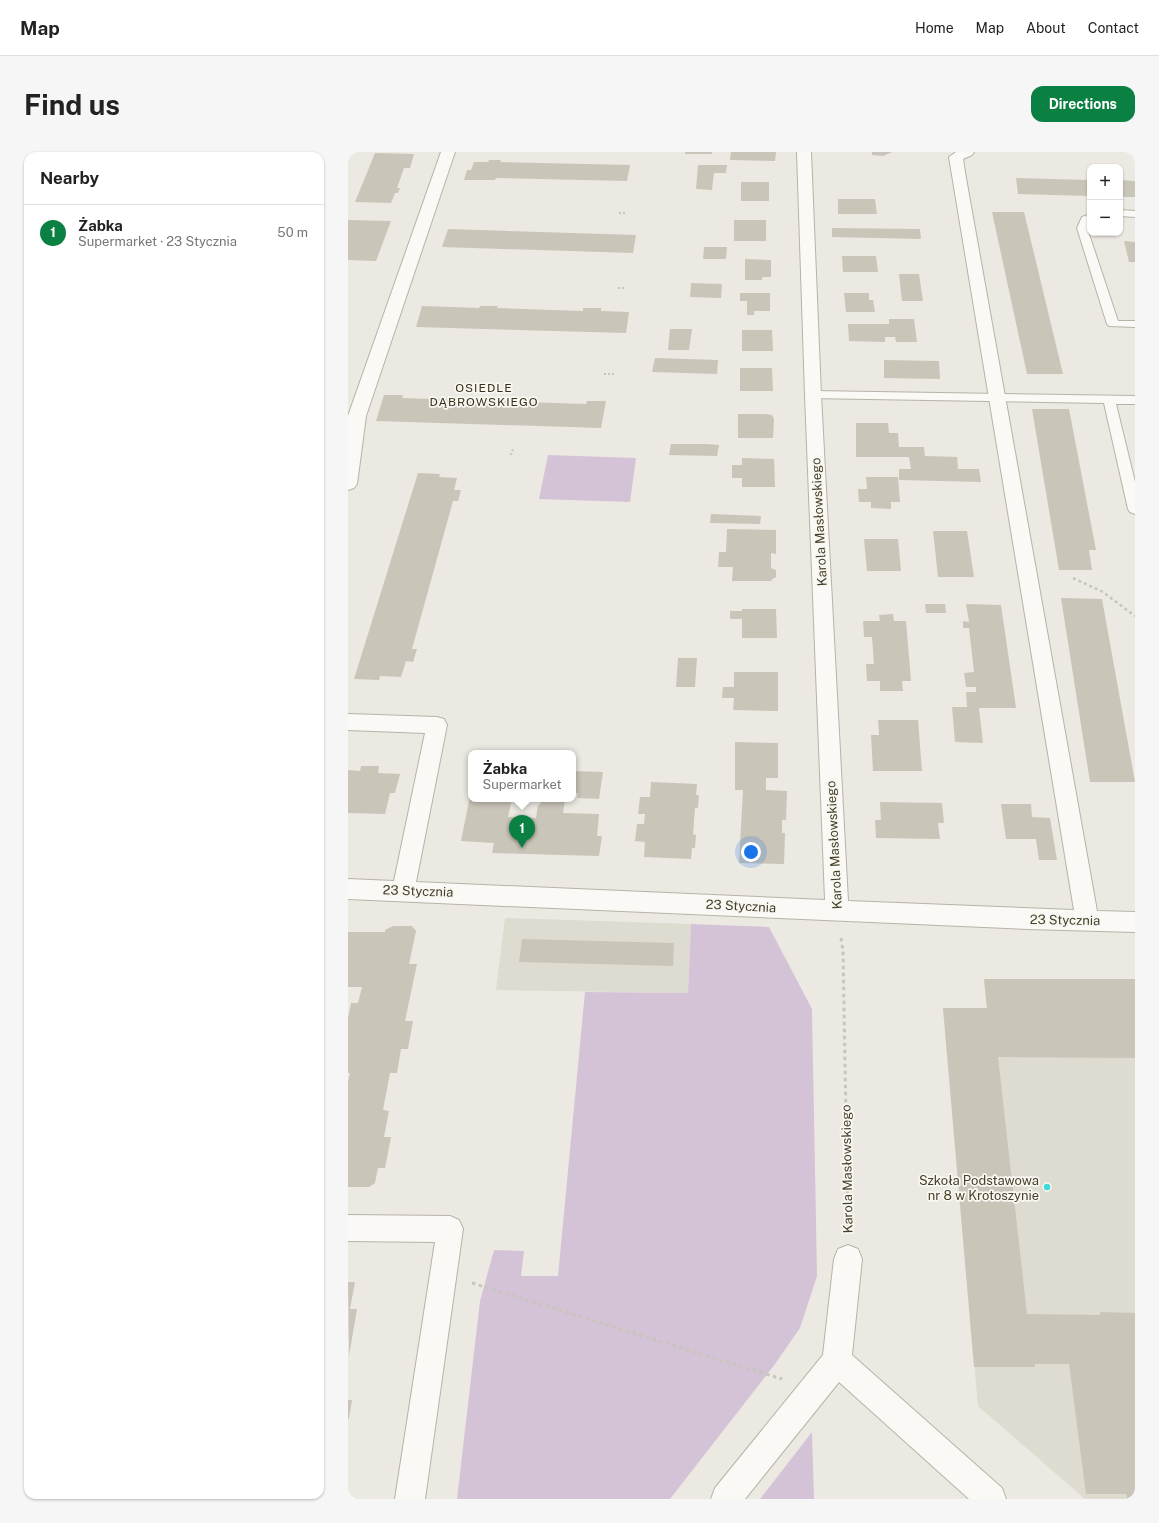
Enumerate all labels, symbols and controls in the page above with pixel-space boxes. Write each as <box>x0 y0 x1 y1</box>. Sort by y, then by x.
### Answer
text: Map <box>20 17 60 39</box>
text: Home <box>915 20 954 36</box>
text: Map <box>976 20 1004 36</box>
text: About <box>1026 20 1066 36</box>
text: Contact <box>1088 20 1139 36</box>
button: Directions <box>1031 86 1135 122</box>
text: Find us <box>24 88 120 121</box>
map controls <box>1087 164 1123 236</box>
button: + <box>1087 164 1123 200</box>
text: Nearby <box>40 168 99 188</box>
button: − <box>1087 200 1123 236</box>
text: Żabka <box>78 217 123 234</box>
text: 1 <box>50 225 56 240</box>
text: 50 m <box>277 225 308 240</box>
text: Supermarket · 23 Stycznia <box>78 234 237 249</box>
district label: OSIEDLE DĄBROWSKIEGO <box>429 381 539 409</box>
street label: Karola Masłowskiego <box>808 457 830 587</box>
popup <box>468 750 576 802</box>
text: Żabka <box>482 760 527 777</box>
text: Supermarket <box>482 777 562 792</box>
street label: Karola Masłowskiego <box>823 780 845 910</box>
pin: 1 <box>509 815 535 848</box>
your location <box>741 842 761 862</box>
street label: 23 Stycznia <box>383 882 453 900</box>
street label: 23 Stycznia <box>705 897 777 915</box>
street label: 23 Stycznia <box>1030 912 1100 928</box>
street label: Karola Masłowskiego <box>838 1104 856 1234</box>
place label: Szkoła Podstawowa nr 8 w Krotoszynie <box>919 1173 1039 1203</box>
marker: Szkoła Podstawowa nr 8 w Krotoszynie <box>1042 1182 1052 1192</box>

